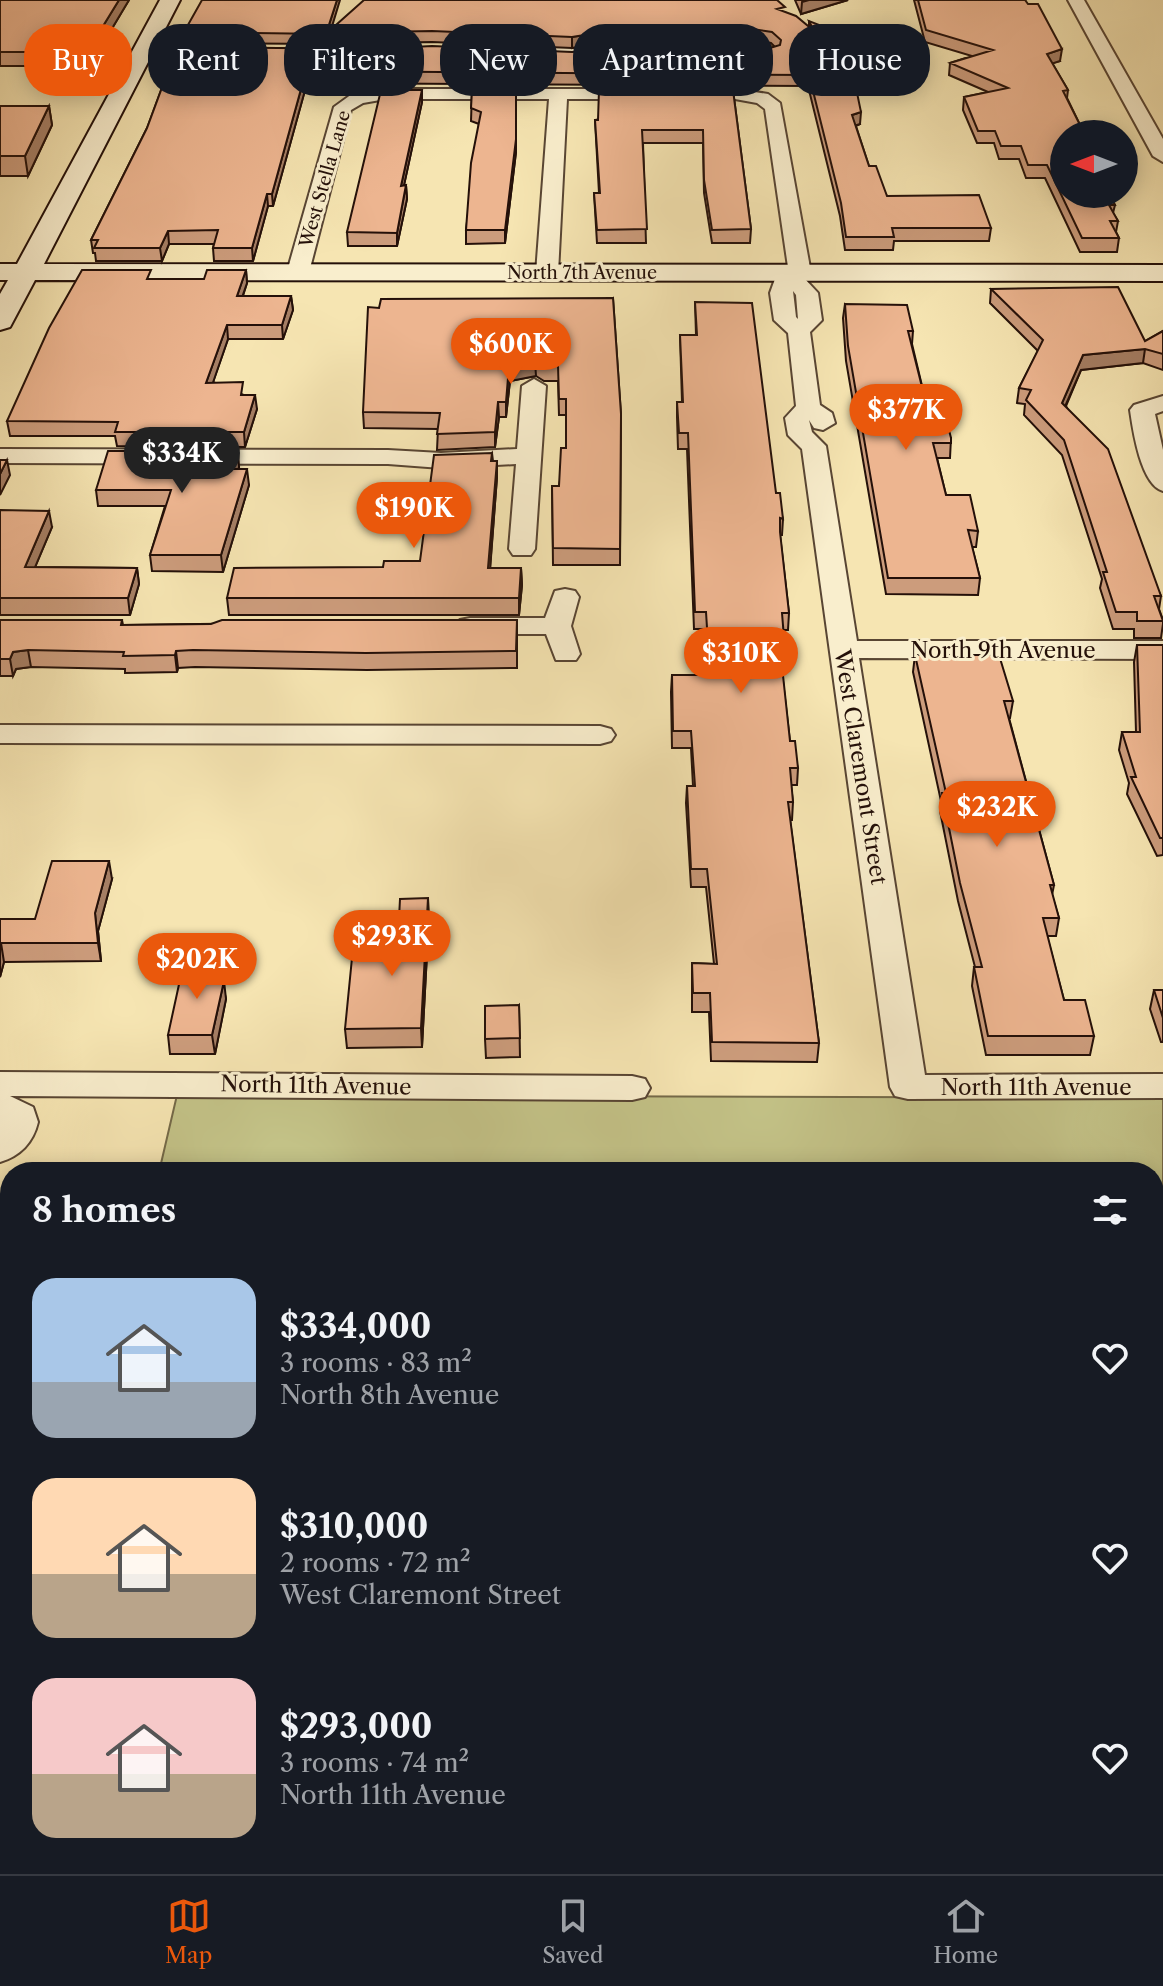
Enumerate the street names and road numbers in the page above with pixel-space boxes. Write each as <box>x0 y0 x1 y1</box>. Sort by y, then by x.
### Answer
street label: West Stella Lane <box>295 108 355 251</box>
street label: North 7th Avenue <box>507 262 657 284</box>
street label: North 9th Avenue <box>910 637 1096 664</box>
street label: West Claremont Street <box>828 647 892 887</box>
street label: North 11th Avenue <box>220 1070 412 1101</box>
street label: North 11th Avenue <box>941 1074 1132 1101</box>

